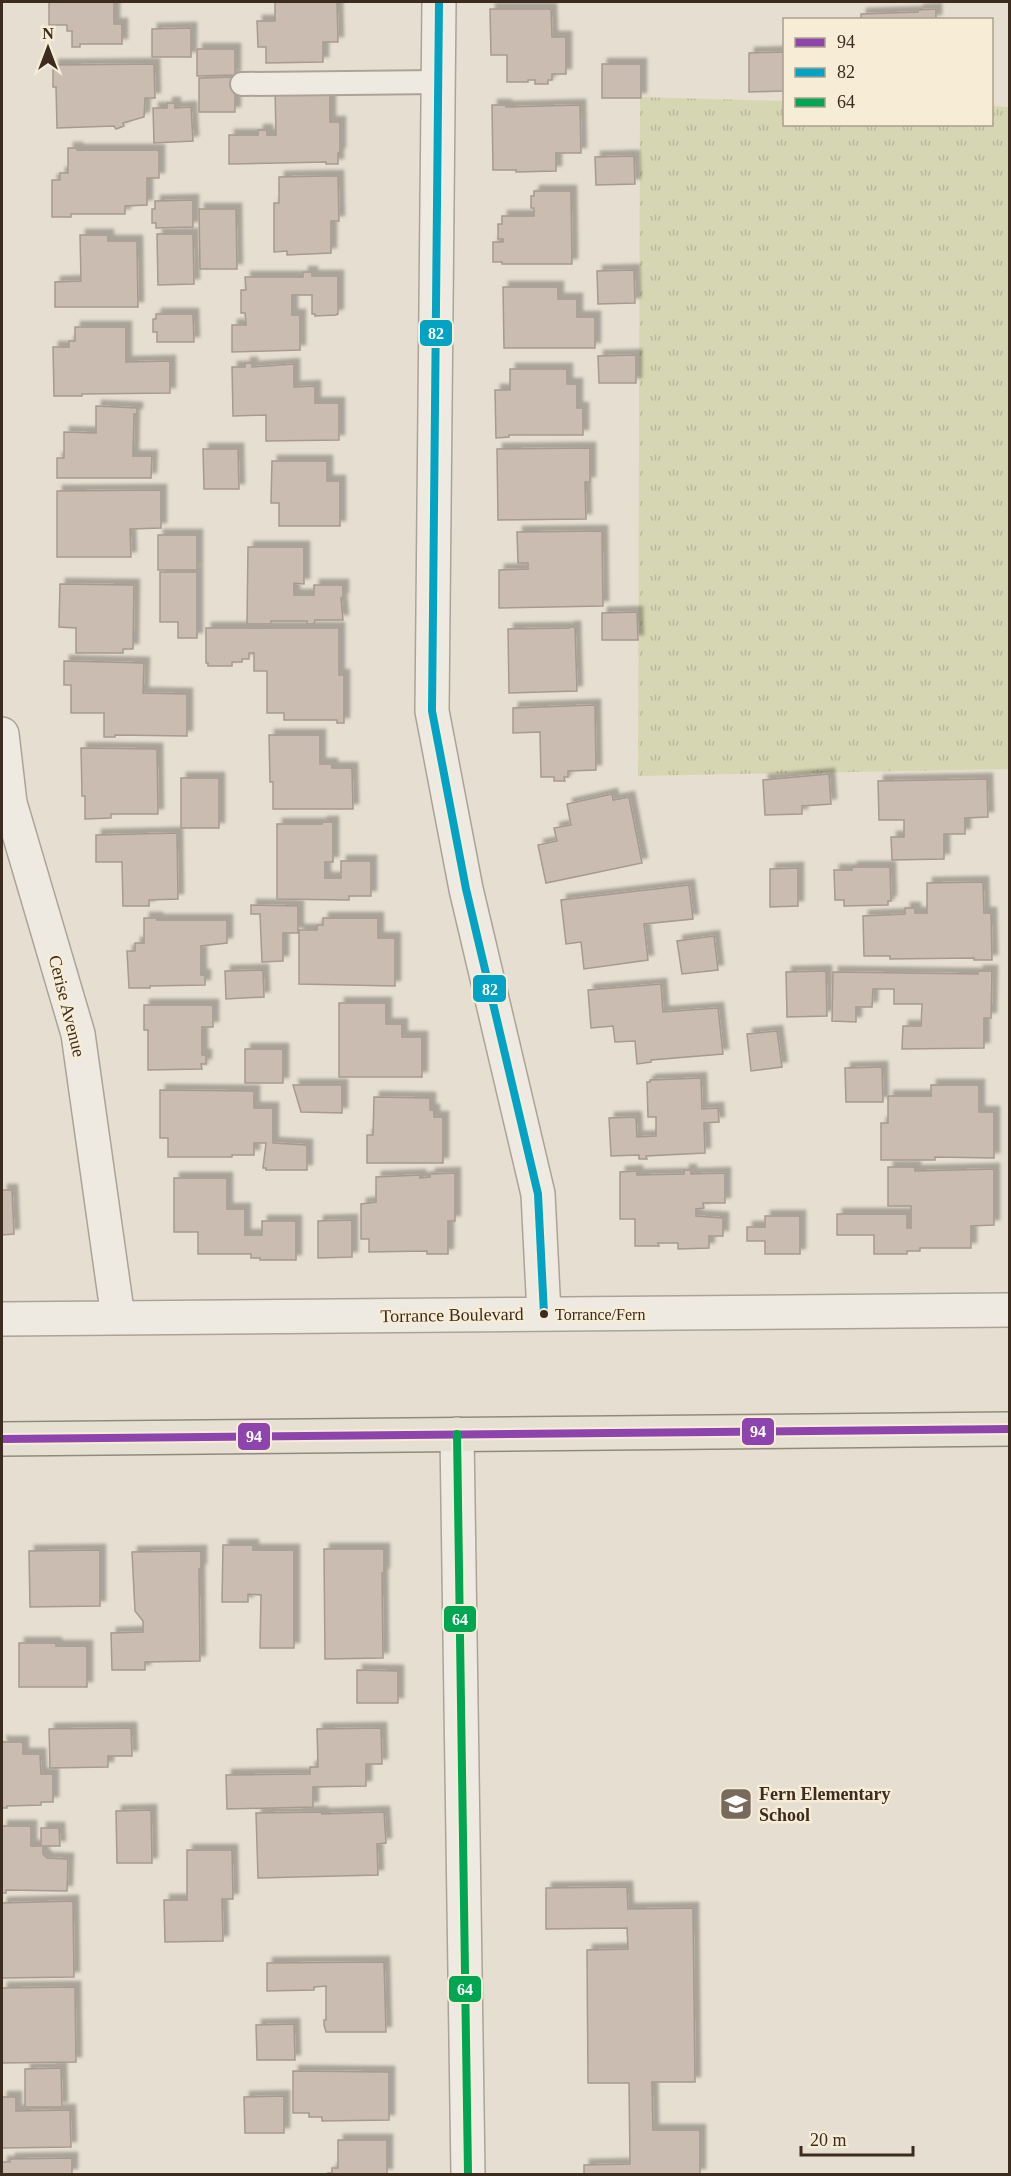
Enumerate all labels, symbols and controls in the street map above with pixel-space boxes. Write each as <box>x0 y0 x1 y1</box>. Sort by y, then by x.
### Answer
north arrow <box>18 18 78 78</box>
legend <box>783 18 993 126</box>
text: N <box>42 25 54 42</box>
text: 94 <box>837 32 855 52</box>
text: 82 <box>837 62 855 82</box>
text: 64 <box>837 92 855 112</box>
line badge: 82 <box>419 319 453 347</box>
text: 82 <box>428 325 444 342</box>
street label: Cerise Avenue <box>45 953 89 1059</box>
line badge: 82 <box>472 974 507 1003</box>
text: 82 <box>482 981 498 998</box>
street label: Torrance Boulevard <box>380 1304 524 1326</box>
place label: Torrance/Fern <box>555 1306 645 1323</box>
marker: Torrance/Fern <box>538 1308 550 1320</box>
line badge: 94 <box>741 1417 775 1446</box>
line badge: 94 <box>237 1422 271 1451</box>
text: 94 <box>750 1423 766 1440</box>
text: 94 <box>246 1428 262 1445</box>
line badge: 64 <box>443 1605 477 1633</box>
text: 64 <box>452 1611 468 1628</box>
place label: Fern Elementary School <box>759 1784 890 1825</box>
school or university icon: Fern Elementary School <box>718 1786 754 1822</box>
line badge: 64 <box>448 1975 482 2003</box>
text: 64 <box>457 1981 473 1998</box>
scale bar <box>801 2119 914 2157</box>
text: 20 m <box>810 2130 847 2150</box>

